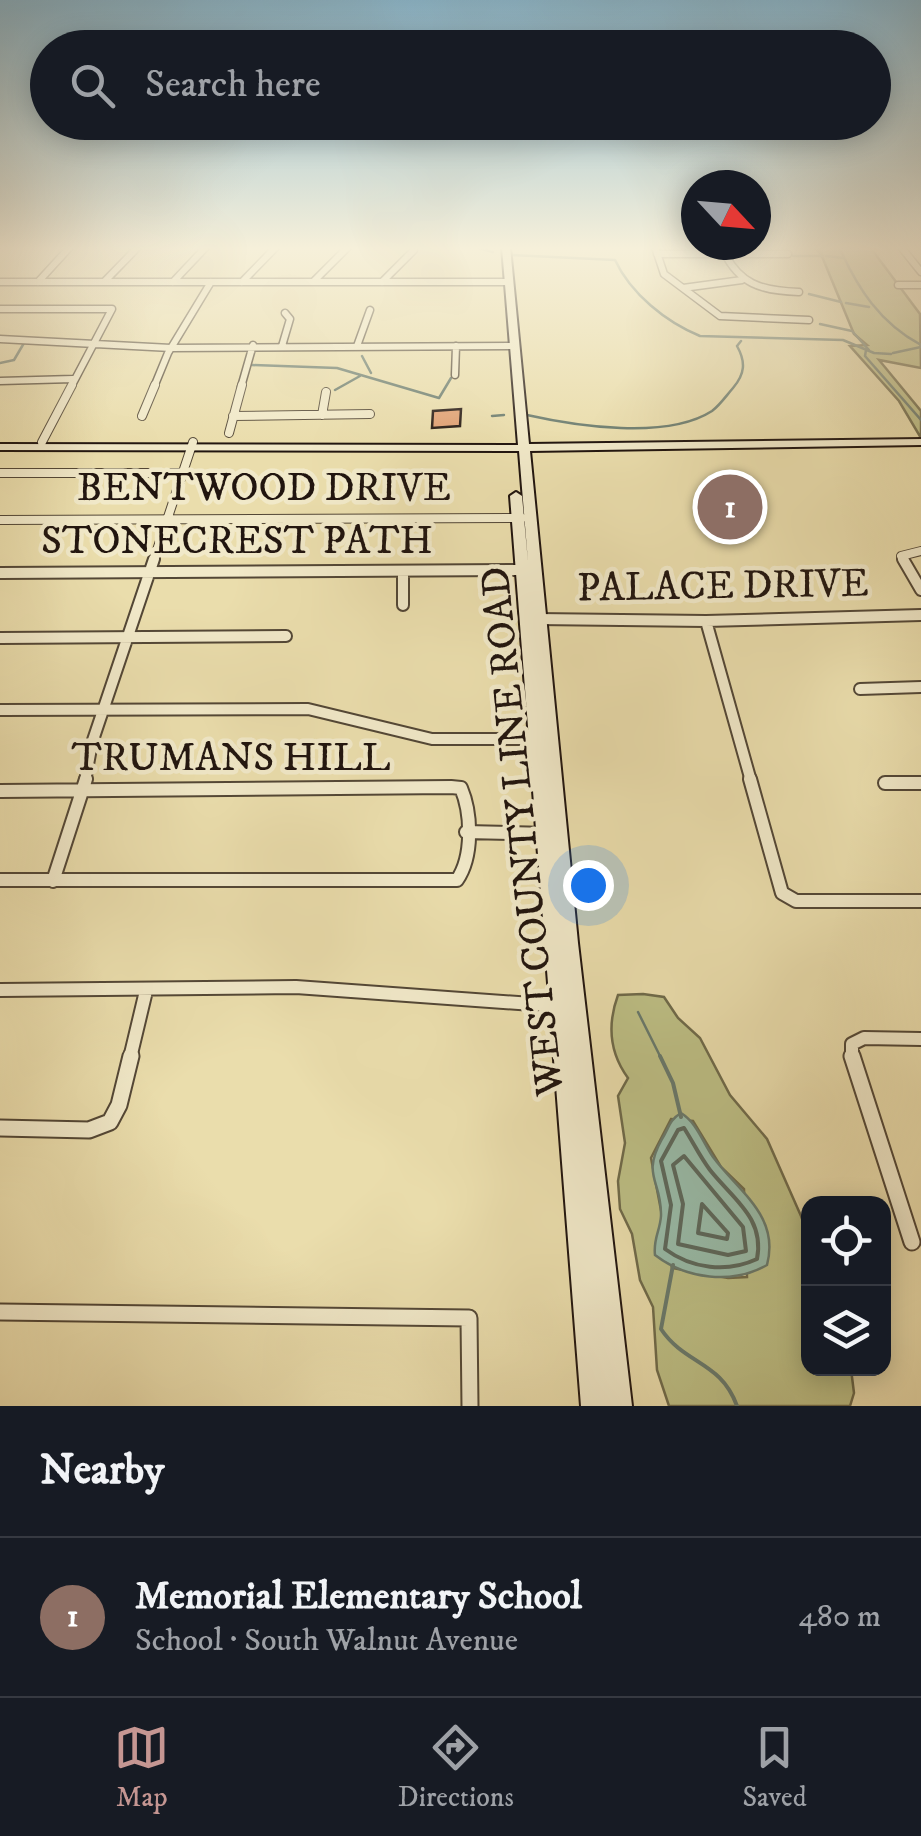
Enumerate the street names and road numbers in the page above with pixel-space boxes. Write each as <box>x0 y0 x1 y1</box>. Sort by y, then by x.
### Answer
street label: BENTWOOD DRIVE <box>77 464 451 514</box>
street label: STONECREST PATH <box>41 517 433 567</box>
street label: PALACE DRIVE <box>577 559 869 615</box>
street label: WEST COUNTY LINE ROAD <box>471 564 577 1099</box>
street label: TRUMANS HILL <box>71 734 391 784</box>

